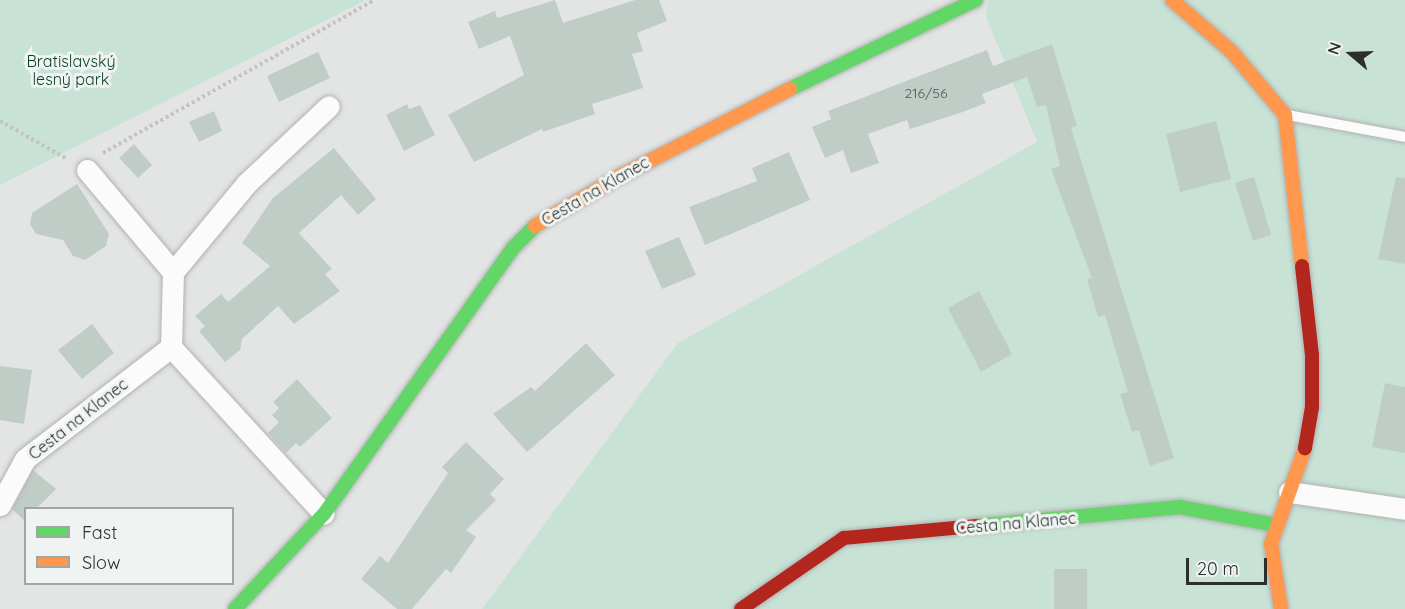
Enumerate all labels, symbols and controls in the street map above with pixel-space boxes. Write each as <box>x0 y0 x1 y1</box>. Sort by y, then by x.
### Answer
north arrow <box>1321 24 1381 84</box>
text: N <box>1323 39 1345 57</box>
park label: Bratislavský lesný park <box>26 51 116 89</box>
house number: 216/56 <box>905 85 947 101</box>
street label: Cesta na Klanec <box>538 153 652 229</box>
street label: Cesta na Klanec <box>25 374 131 464</box>
legend <box>24 507 234 585</box>
street label: Cesta na Klanec <box>955 508 1077 538</box>
text: Fast <box>82 521 117 544</box>
scale bar <box>1189 546 1270 584</box>
text: Slow <box>82 551 120 574</box>
text: 20 m <box>1197 557 1239 580</box>

